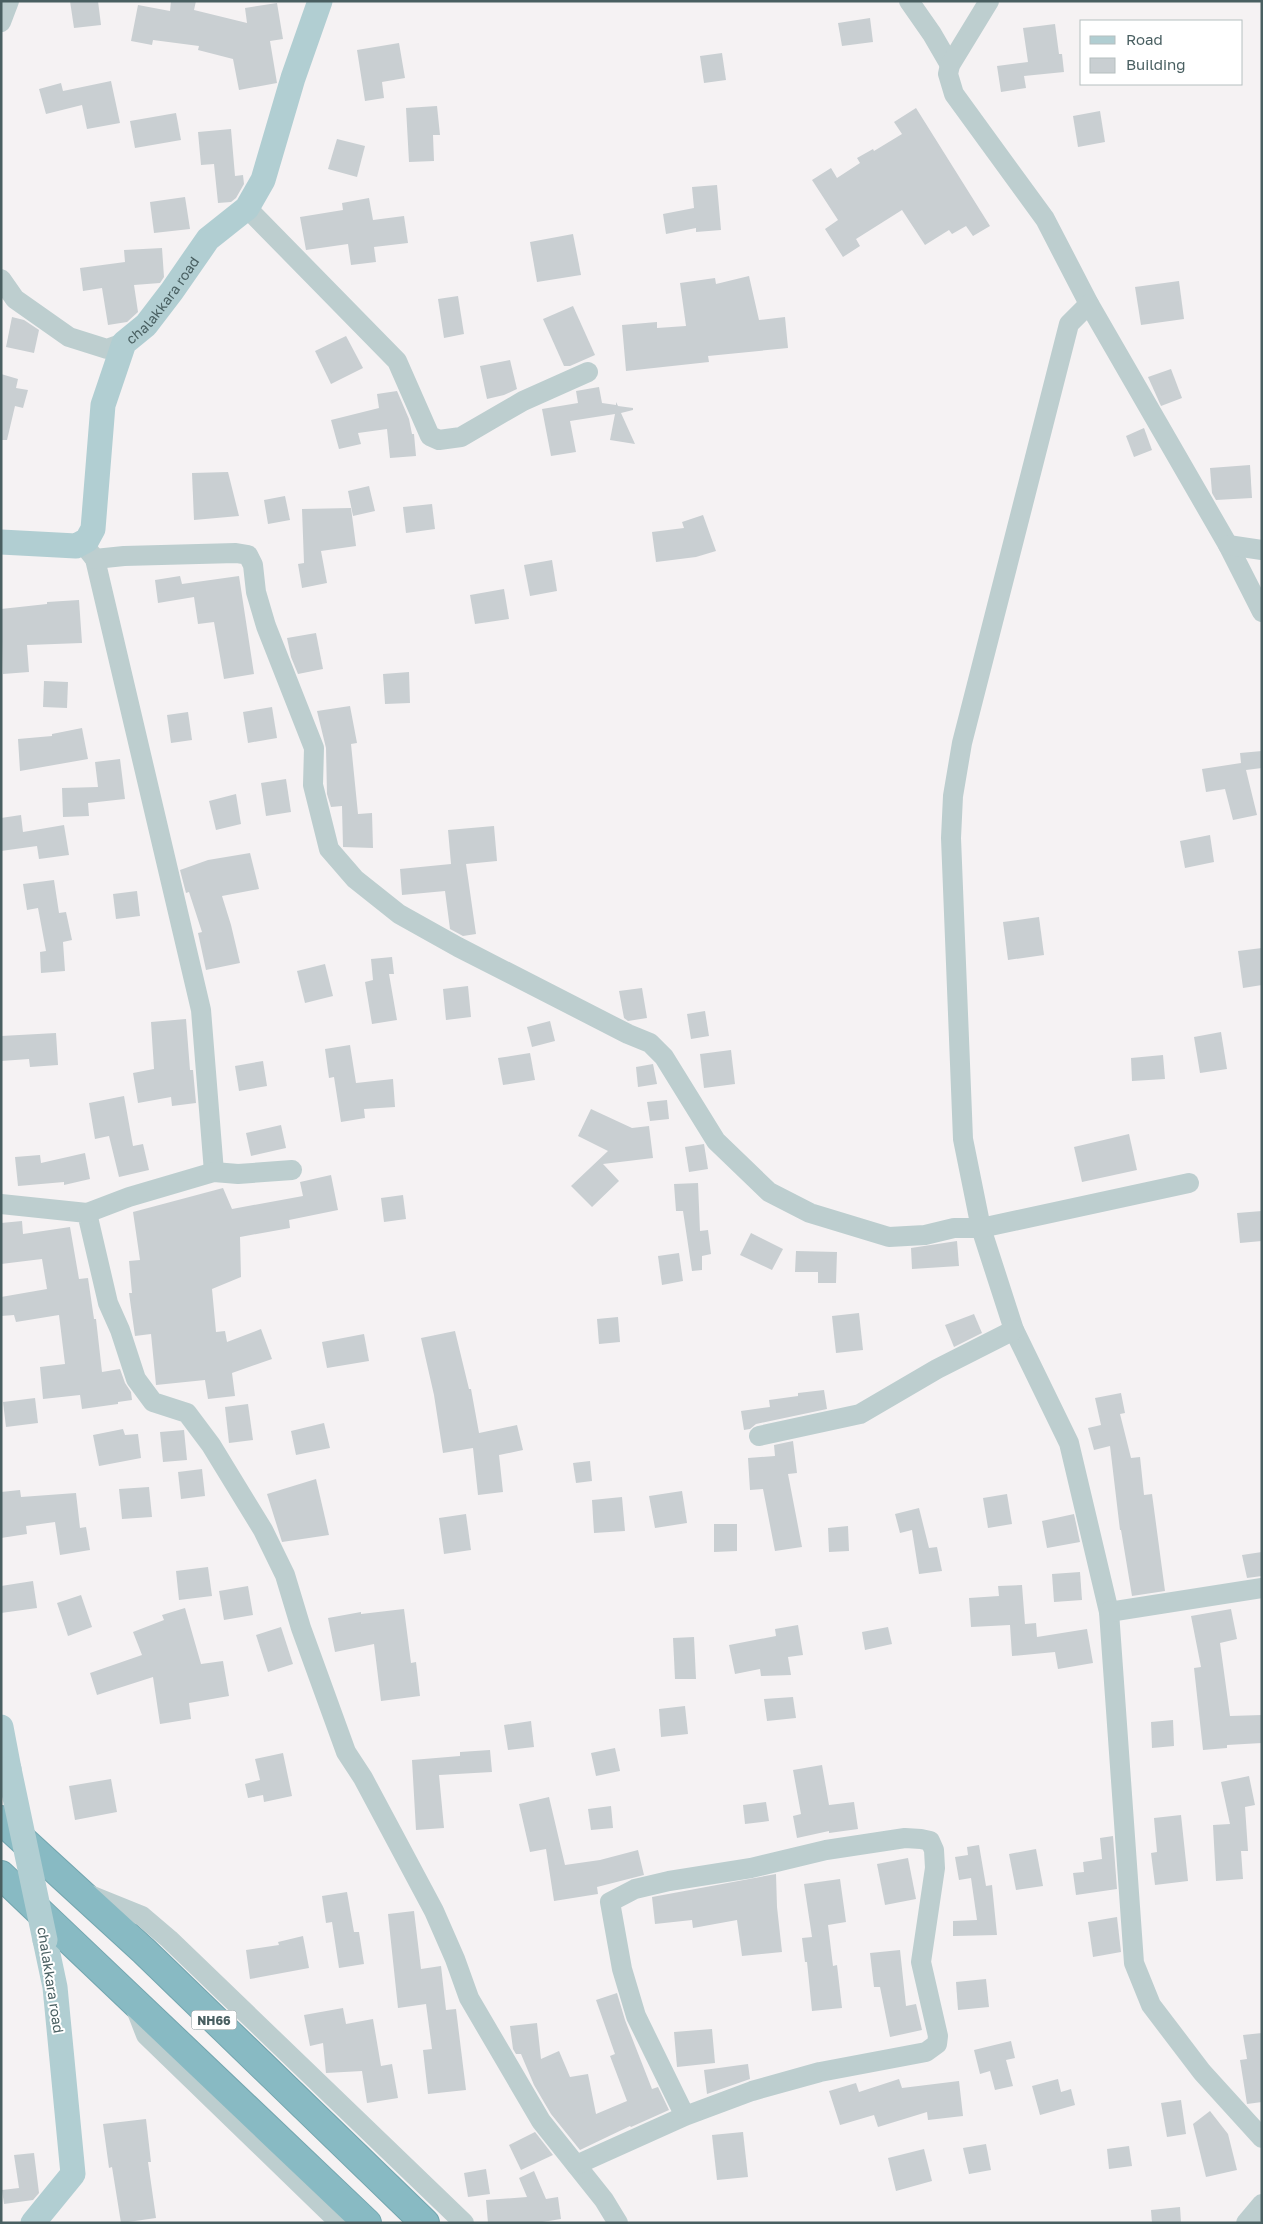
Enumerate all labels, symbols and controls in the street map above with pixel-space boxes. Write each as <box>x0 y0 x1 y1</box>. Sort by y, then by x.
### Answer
legend <box>1080 20 1243 85</box>
text: Road <box>1126 30 1163 48</box>
text: Building <box>1126 55 1186 73</box>
street label: chalakkara road <box>122 253 202 347</box>
street label: chalakkara road <box>34 1926 68 2034</box>
road number: NH66 <box>192 2010 236 2030</box>

